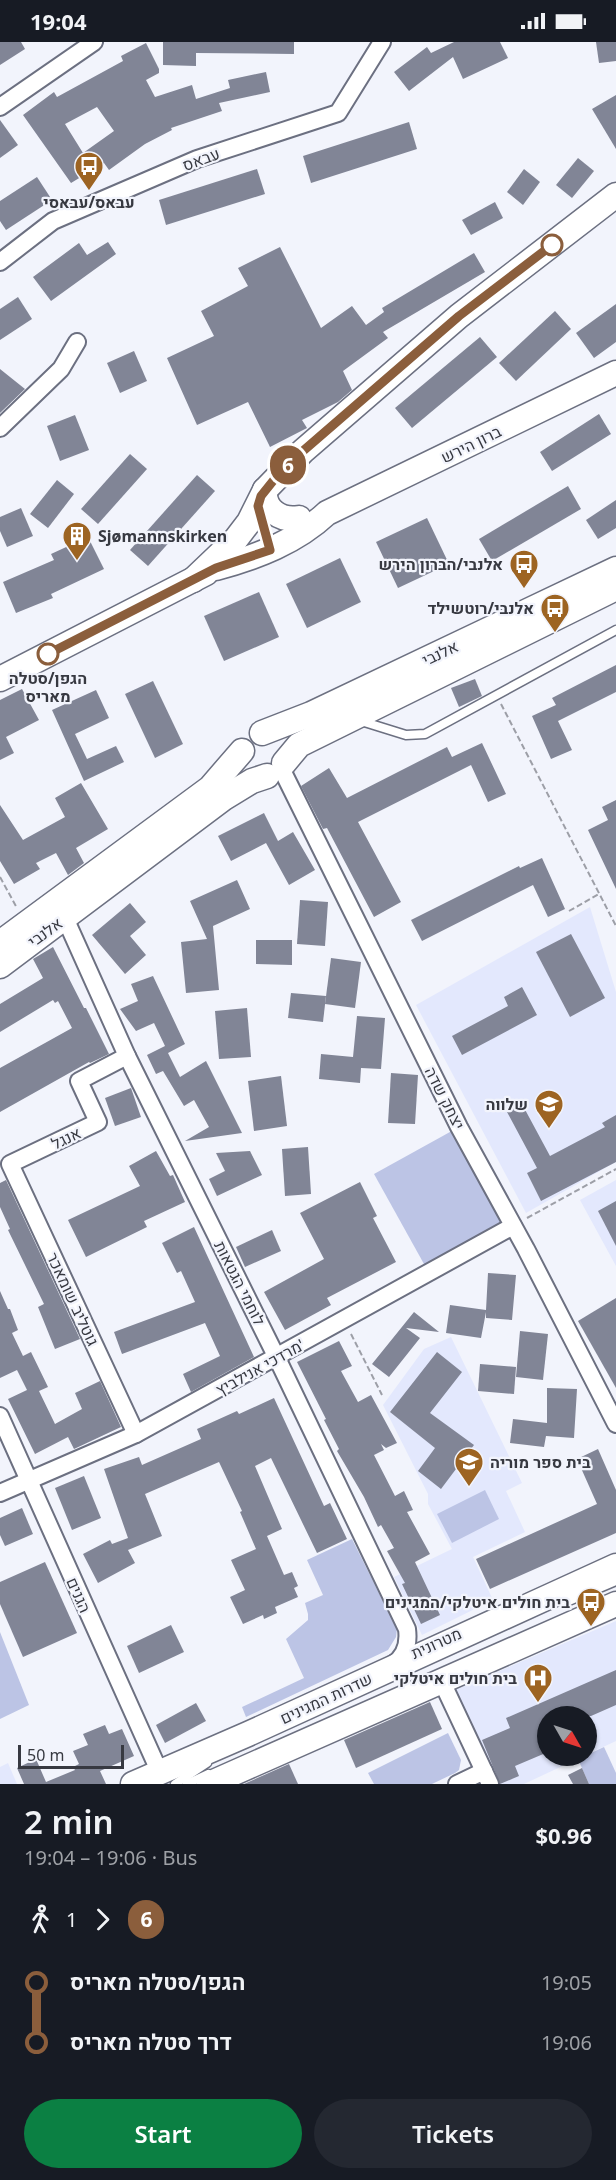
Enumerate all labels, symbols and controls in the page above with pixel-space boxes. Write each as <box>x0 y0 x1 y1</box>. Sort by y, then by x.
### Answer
text: 19:04 <box>30 6 87 36</box>
street label: עבאס <box>179 142 223 176</box>
bus stop icon: עבאס/עבאסי <box>73 150 105 192</box>
place label: עבאס/עבאסי <box>43 191 135 213</box>
unlabelled marker <box>541 234 563 256</box>
street label: ברון הירש <box>437 420 505 468</box>
line badge: 6 <box>268 446 308 484</box>
text: 6 <box>282 451 294 479</box>
building icon: Sjømannskirken <box>61 520 93 562</box>
place label: Sjømannskirken <box>98 525 227 547</box>
bus stop icon: אלנבי/הברון הירש <box>508 548 540 590</box>
place label: אלנבי/הברון הירש <box>379 553 503 575</box>
bus stop icon: אלנבי/רוטשילד <box>539 592 571 634</box>
place label: אלנבי/רוטשילד <box>427 597 534 619</box>
street label: אלנבי <box>418 635 462 671</box>
marker: הגפן/סטלה מאריס <box>37 643 59 665</box>
place label: הגפן/סטלה מאריס <box>9 667 87 707</box>
street label: אלנבי <box>23 912 67 952</box>
street label: יצחק שדה <box>420 1063 470 1133</box>
school or university icon: שלווה <box>533 1088 565 1130</box>
place label: שלווה <box>485 1093 528 1115</box>
street label: אנגל <box>48 1122 84 1154</box>
street label: לוחמי הגטאות <box>209 1237 271 1329</box>
street label: גוטליב שומאכר <box>42 1249 104 1349</box>
street label: מרדכי אנילביץ' <box>212 1334 308 1400</box>
school or university icon: בית ספר מוריה <box>453 1446 485 1488</box>
place label: בית ספר מוריה <box>490 1451 591 1473</box>
street label: הגנים <box>62 1574 96 1616</box>
bus stop icon: בית חולים איטלקי/המגינים <box>575 1586 607 1628</box>
place label: בית חולים איטלקי/המגינים <box>385 1591 570 1613</box>
street label: מטרונית <box>407 1622 465 1664</box>
hospital icon: בית חולים איטלקי <box>522 1662 554 1704</box>
street label: שדרות המגינים <box>276 1667 376 1729</box>
place label: בית חולים איטלקי <box>394 1667 517 1689</box>
north arrow <box>537 1706 597 1766</box>
map controls <box>537 1706 597 1766</box>
scale bar <box>18 1742 124 1770</box>
text: 50 m <box>27 1744 64 1766</box>
text: 2 min <box>24 1799 114 1844</box>
text: $0.96 <box>535 1820 592 1850</box>
text: 19:04 – 19:06 · Bus <box>24 1844 197 1871</box>
icon: walk <box>24 1903 57 1936</box>
icon: forward <box>86 1903 119 1936</box>
text: 6 <box>140 1905 152 1933</box>
text: 1 <box>66 1906 77 1933</box>
text: הגפן/סטלה מאריס <box>70 1966 245 1996</box>
text: 19:05 <box>541 1969 592 1996</box>
text: דרך סטלה מאריס <box>70 2026 232 2056</box>
text: 19:06 <box>541 2029 592 2056</box>
button: Start <box>24 2099 302 2168</box>
button: Tickets <box>314 2099 592 2168</box>

